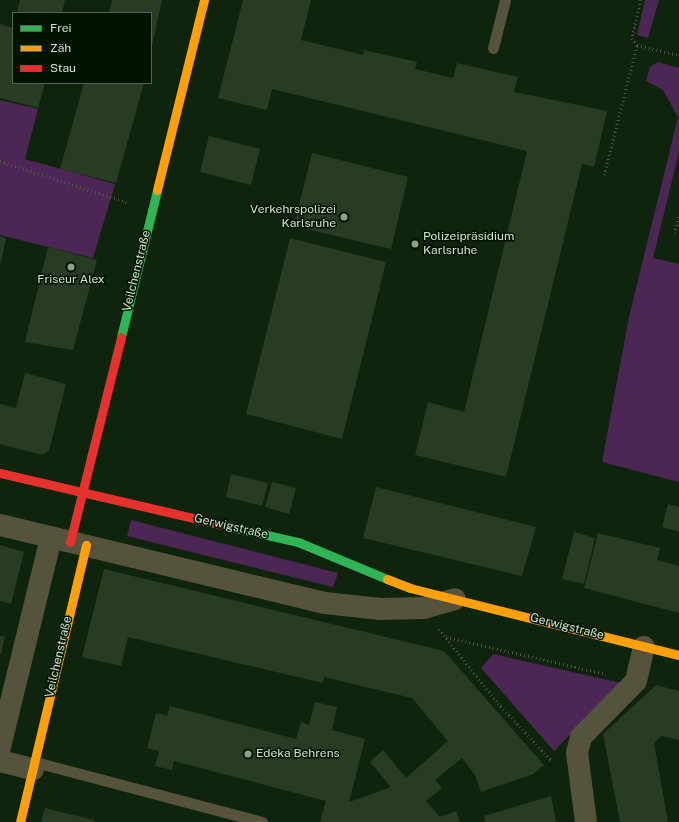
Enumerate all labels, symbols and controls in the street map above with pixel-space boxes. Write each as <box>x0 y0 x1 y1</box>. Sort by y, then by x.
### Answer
legend <box>12 12 152 84</box>
text: Frei <box>50 21 72 35</box>
text: Zäh <box>50 41 71 55</box>
text: Stau <box>50 61 76 75</box>
place label: Verkehrspolizei Karlsruhe <box>250 203 336 231</box>
marker: Verkehrspolizei Karlsruhe <box>339 212 349 222</box>
street label: Veilchenstraße <box>120 229 154 313</box>
place label: Polizeipräsidium Karlsruhe <box>423 230 514 258</box>
marker: Polizeipräsidium Karlsruhe <box>410 239 420 249</box>
marker: Friseur Alex <box>66 262 76 272</box>
place label: Friseur Alex <box>37 273 105 287</box>
street label: Gerwigstraße <box>193 511 269 543</box>
street label: Gerwigstraße <box>529 611 605 643</box>
street label: Veilchenstraße <box>43 615 75 699</box>
place label: Edeka Behrens <box>256 747 340 761</box>
marker: Edeka Behrens <box>243 749 253 759</box>

